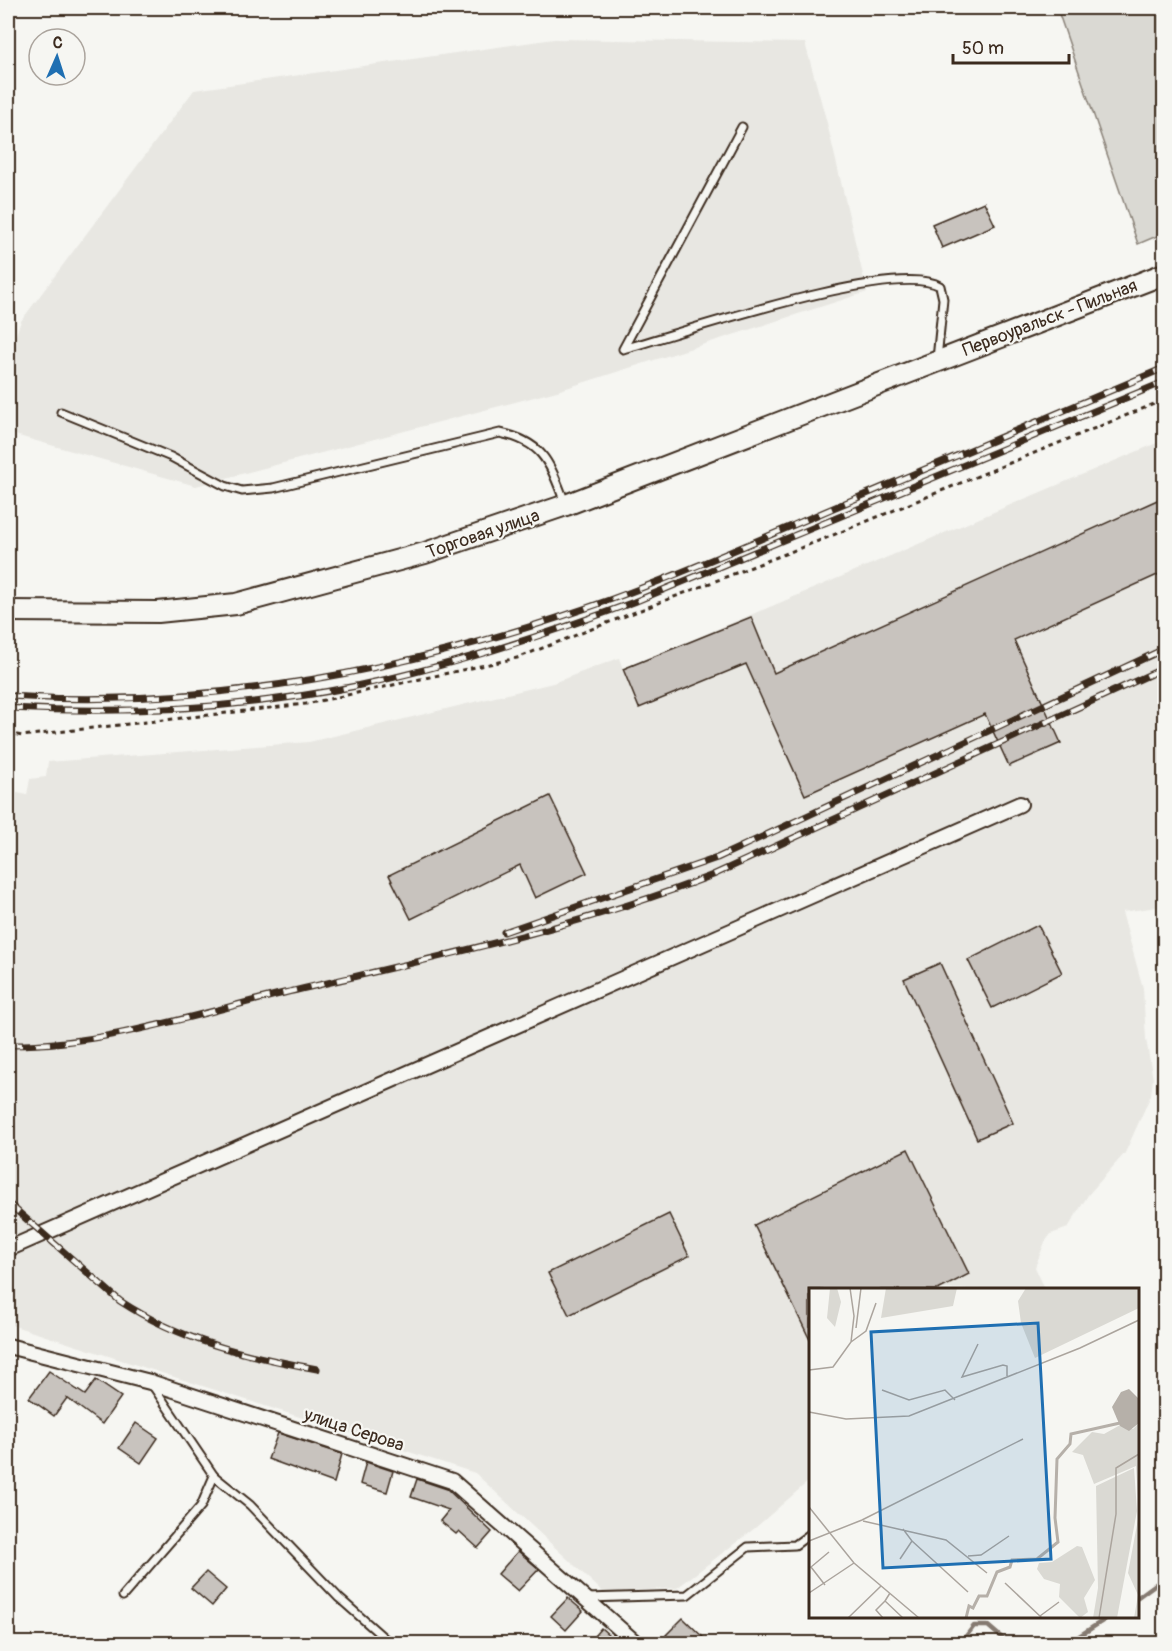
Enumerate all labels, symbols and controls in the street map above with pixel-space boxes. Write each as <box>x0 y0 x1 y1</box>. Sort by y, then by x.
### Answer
north arrow <box>27 27 87 87</box>
scale bar <box>953 27 1068 65</box>
text: С <box>52 33 63 53</box>
text: 50 m <box>962 37 1004 60</box>
street label: Первоуральск - Пильная <box>959 274 1141 362</box>
street label: Торговая улица <box>423 504 543 564</box>
inset map <box>809 1288 1139 1618</box>
street label: улица Серова <box>300 1403 407 1457</box>

